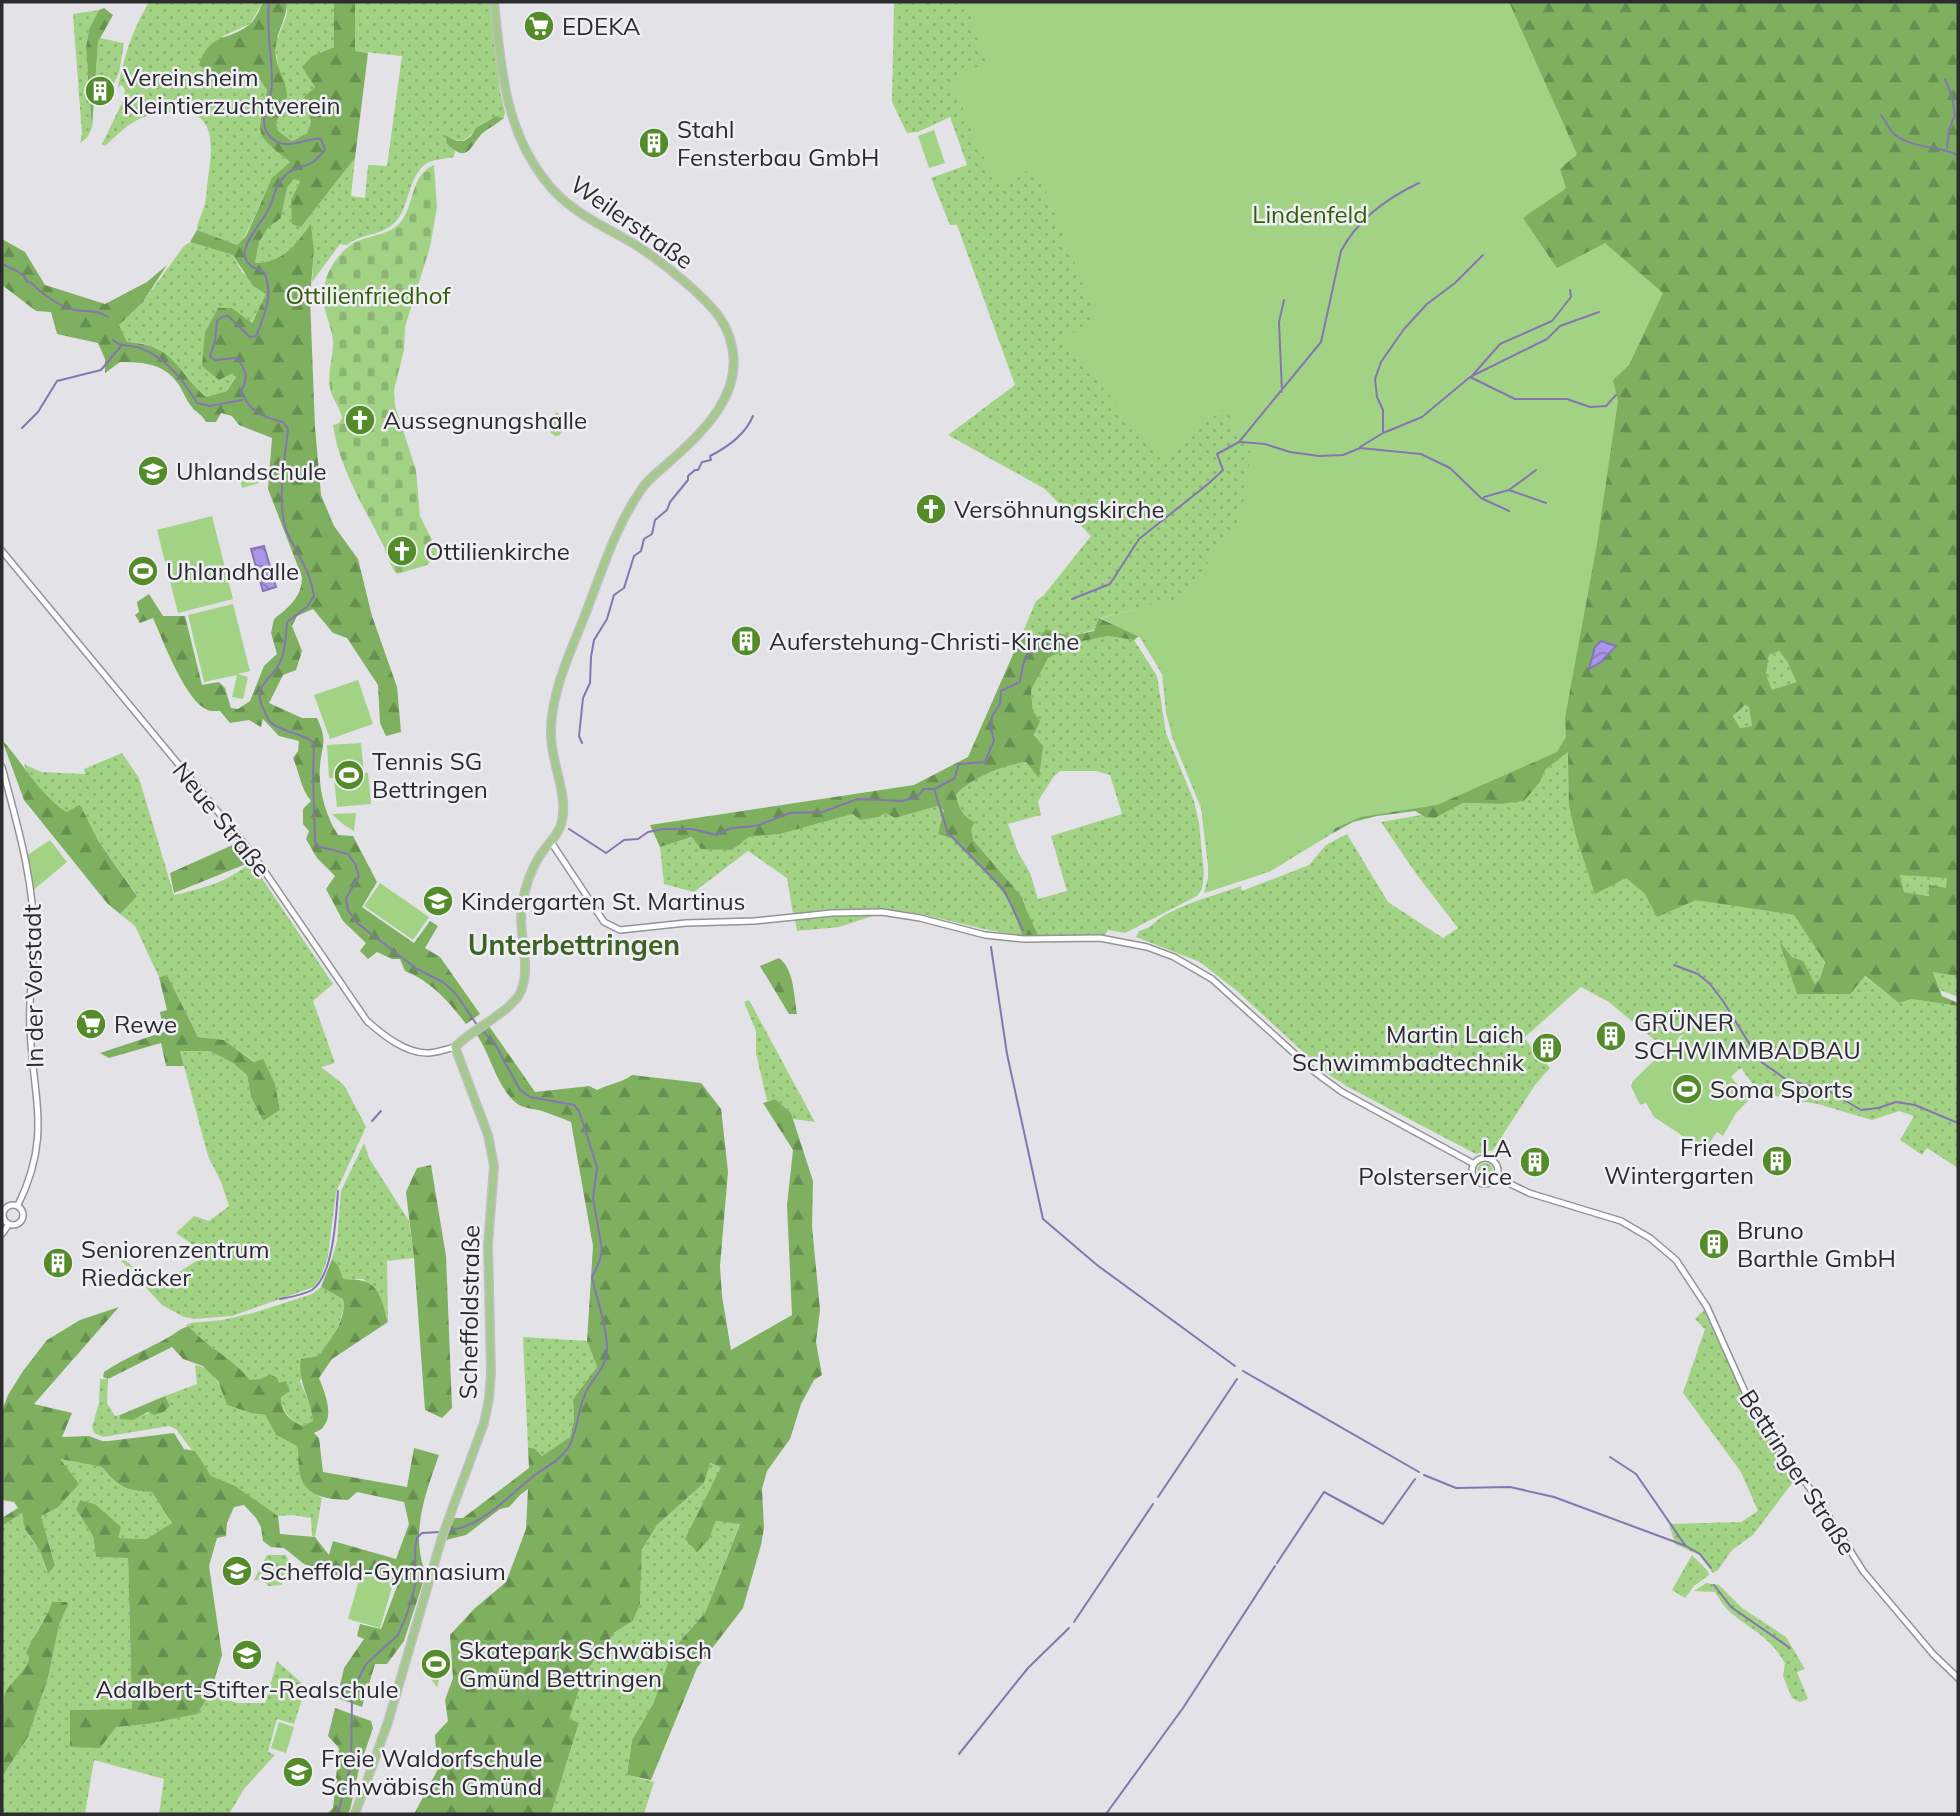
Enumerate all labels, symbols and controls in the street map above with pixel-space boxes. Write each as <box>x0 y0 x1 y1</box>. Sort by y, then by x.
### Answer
supermarket icon: EDEKA <box>522 9 556 43</box>
place label: EDEKA <box>562 11 641 41</box>
place label: Vereinsheim Kleintierzuchtverein <box>123 62 341 120</box>
building icon: Vereinsheim Kleintierzuchtverein <box>83 74 117 108</box>
place label: Stahl Fensterbau GmbH <box>677 114 879 172</box>
building icon: Stahl Fensterbau GmbH <box>637 126 671 160</box>
street label: Weilerstraße <box>565 169 699 275</box>
park label: Lindenfeld <box>1252 199 1368 229</box>
park label: Ottilienfriedhof <box>285 280 451 310</box>
church icon: Aussegnungshalle <box>343 403 377 437</box>
place label: Aussegnungshalle <box>383 405 587 435</box>
school or university icon: Uhlandschule <box>136 454 170 488</box>
place label: Uhlandschule <box>176 456 327 486</box>
church icon: Versöhnungskirche <box>914 492 948 526</box>
place label: Versöhnungskirche <box>954 494 1165 524</box>
church icon: Ottilienkirche <box>385 534 419 568</box>
place label: Ottilienkirche <box>425 536 570 566</box>
sports icon: Uhlandhalle <box>126 554 160 588</box>
place label: Uhlandhalle <box>166 556 299 586</box>
building icon: Auferstehung-Christi-Kirche <box>729 624 763 658</box>
place label: Auferstehung-Christi-Kirche <box>769 626 1079 656</box>
place label: Tennis SG Bettringen <box>372 746 488 804</box>
street label: Neue Straße <box>167 756 277 882</box>
sports icon: Tennis SG Bettringen <box>332 758 366 792</box>
school or university icon: Kindergarten St. Martinus <box>421 884 455 918</box>
place label: Kindergarten St. Martinus <box>461 886 746 916</box>
street label: In der Vorstadt <box>17 904 49 1068</box>
district label: Unterbettringen <box>468 927 680 962</box>
supermarket icon: Rewe <box>74 1007 108 1041</box>
place label: GRÜNER SCHWIMMBADBAU <box>1634 1007 1861 1065</box>
place label: Rewe <box>114 1009 177 1039</box>
place label: Martin Laich Schwimmbadtechnik <box>1292 1019 1525 1077</box>
building icon: GRÜNER SCHWIMMBADBAU <box>1594 1019 1628 1053</box>
building icon: Martin Laich Schwimmbadtechnik <box>1530 1031 1564 1065</box>
sports icon: Soma Sports <box>1670 1072 1704 1106</box>
place label: Soma Sports <box>1710 1074 1853 1104</box>
place label: Friedel Wintergarten <box>1604 1132 1754 1190</box>
place label: LA Polsterservice <box>1358 1133 1512 1191</box>
building icon: Friedel Wintergarten <box>1760 1144 1794 1178</box>
building icon: LA Polsterservice <box>1518 1145 1552 1179</box>
place label: Bruno Barthle GmbH <box>1737 1215 1896 1273</box>
street label: Scheffoldstraße <box>452 1224 486 1400</box>
building icon: Bruno Barthle GmbH <box>1697 1227 1731 1261</box>
place label: Seniorenzentrum Riedäcker <box>81 1234 270 1292</box>
building icon: Seniorenzentrum Riedäcker <box>41 1246 75 1280</box>
street label: Bettringer Straße <box>1733 1384 1863 1560</box>
school or university icon: Scheffold-Gymnasium <box>220 1554 254 1588</box>
place label: Scheffold-Gymnasium <box>260 1556 506 1586</box>
place label: Skatepark Schwäbisch Gmünd Bettringen <box>459 1635 712 1693</box>
school or university icon: Adalbert-Stifter-Realschule <box>230 1638 264 1672</box>
sports icon: Skatepark Schwäbisch Gmünd Bettringen <box>419 1647 453 1681</box>
place label: Adalbert-Stifter-Realschule <box>95 1674 399 1704</box>
place label: Freie Waldorfschule Schwäbisch Gmünd <box>321 1743 542 1801</box>
school or university icon: Freie Waldorfschule Schwäbisch Gmünd <box>281 1755 315 1789</box>

